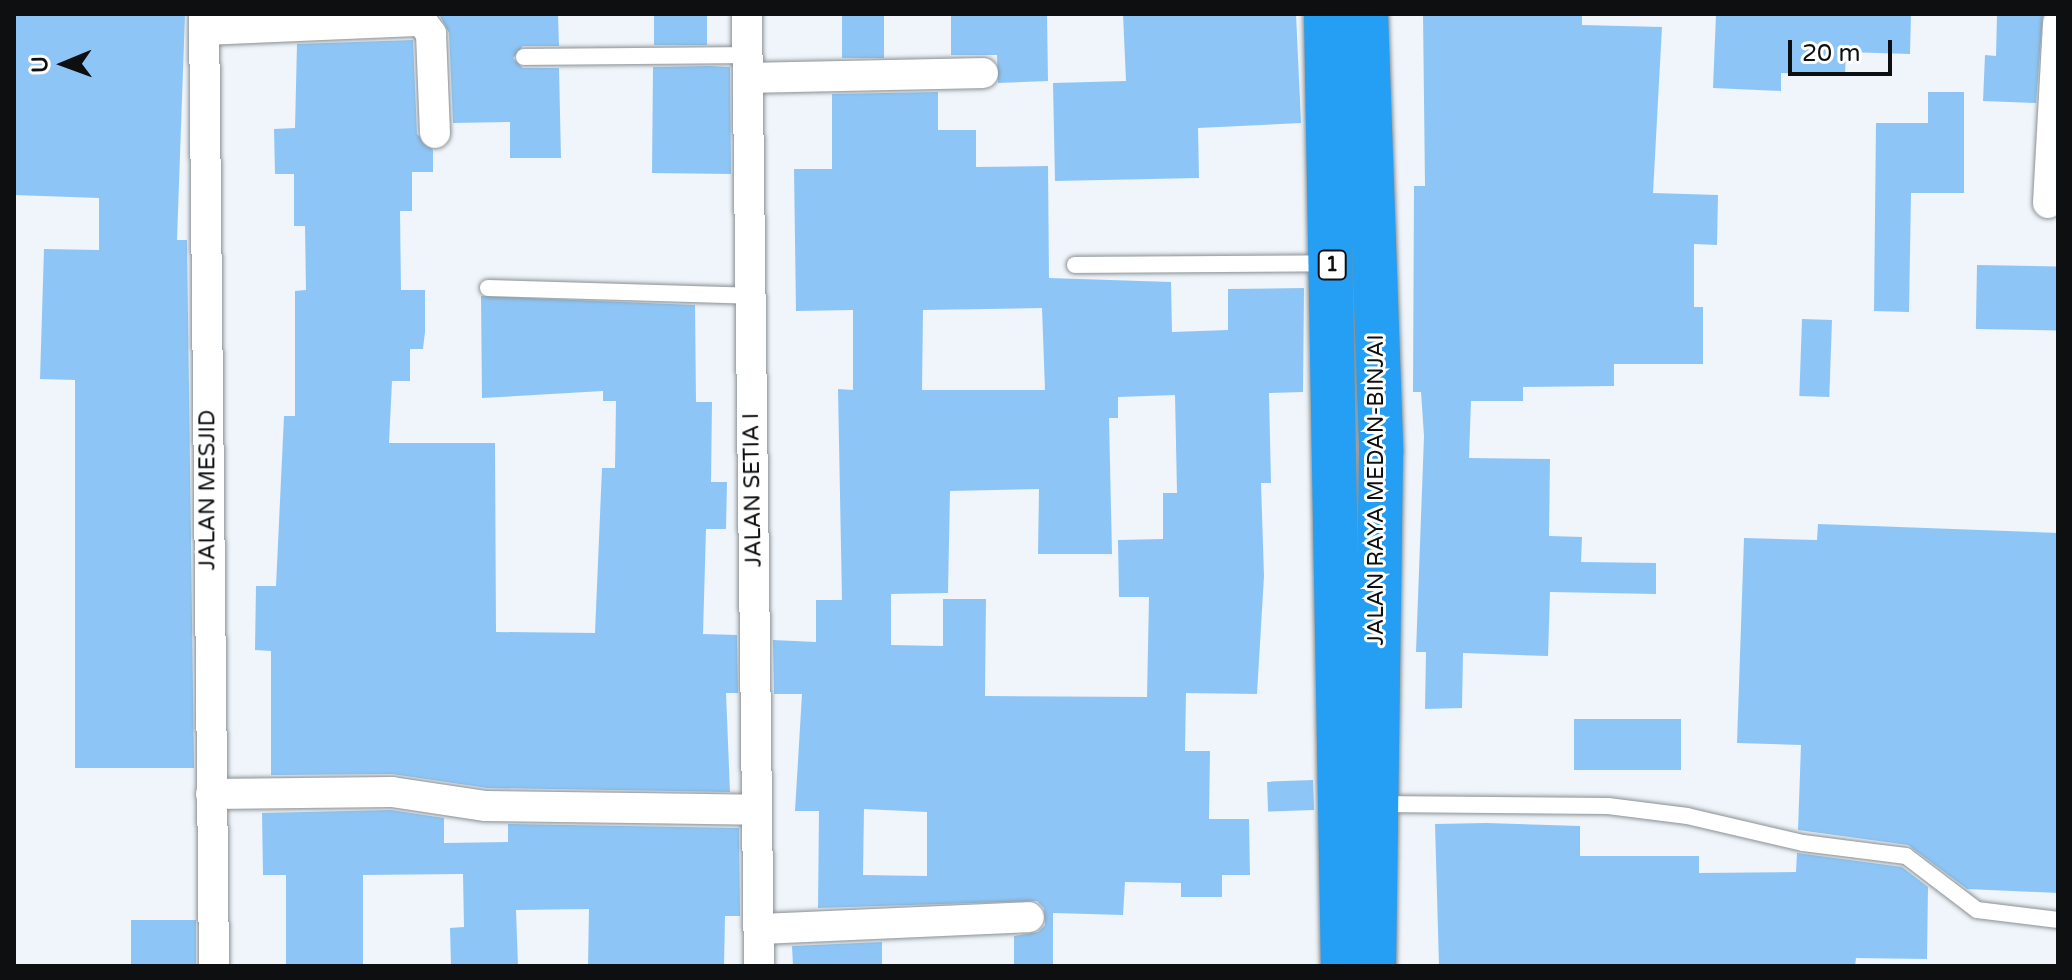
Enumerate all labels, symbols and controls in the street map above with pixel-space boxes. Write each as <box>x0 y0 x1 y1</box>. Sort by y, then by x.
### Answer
north arrow <box>24 24 104 104</box>
scale bar <box>1792 24 1896 74</box>
text: 20 m <box>1802 39 1860 68</box>
text: U <box>27 56 53 73</box>
road number: 1 <box>1316 249 1348 281</box>
street label: JALAN RAYA MEDAN-BINJAI <box>1364 335 1390 645</box>
street label: JALAN MESJID <box>195 410 221 570</box>
street label: JALAN SETIA I <box>738 413 768 567</box>

